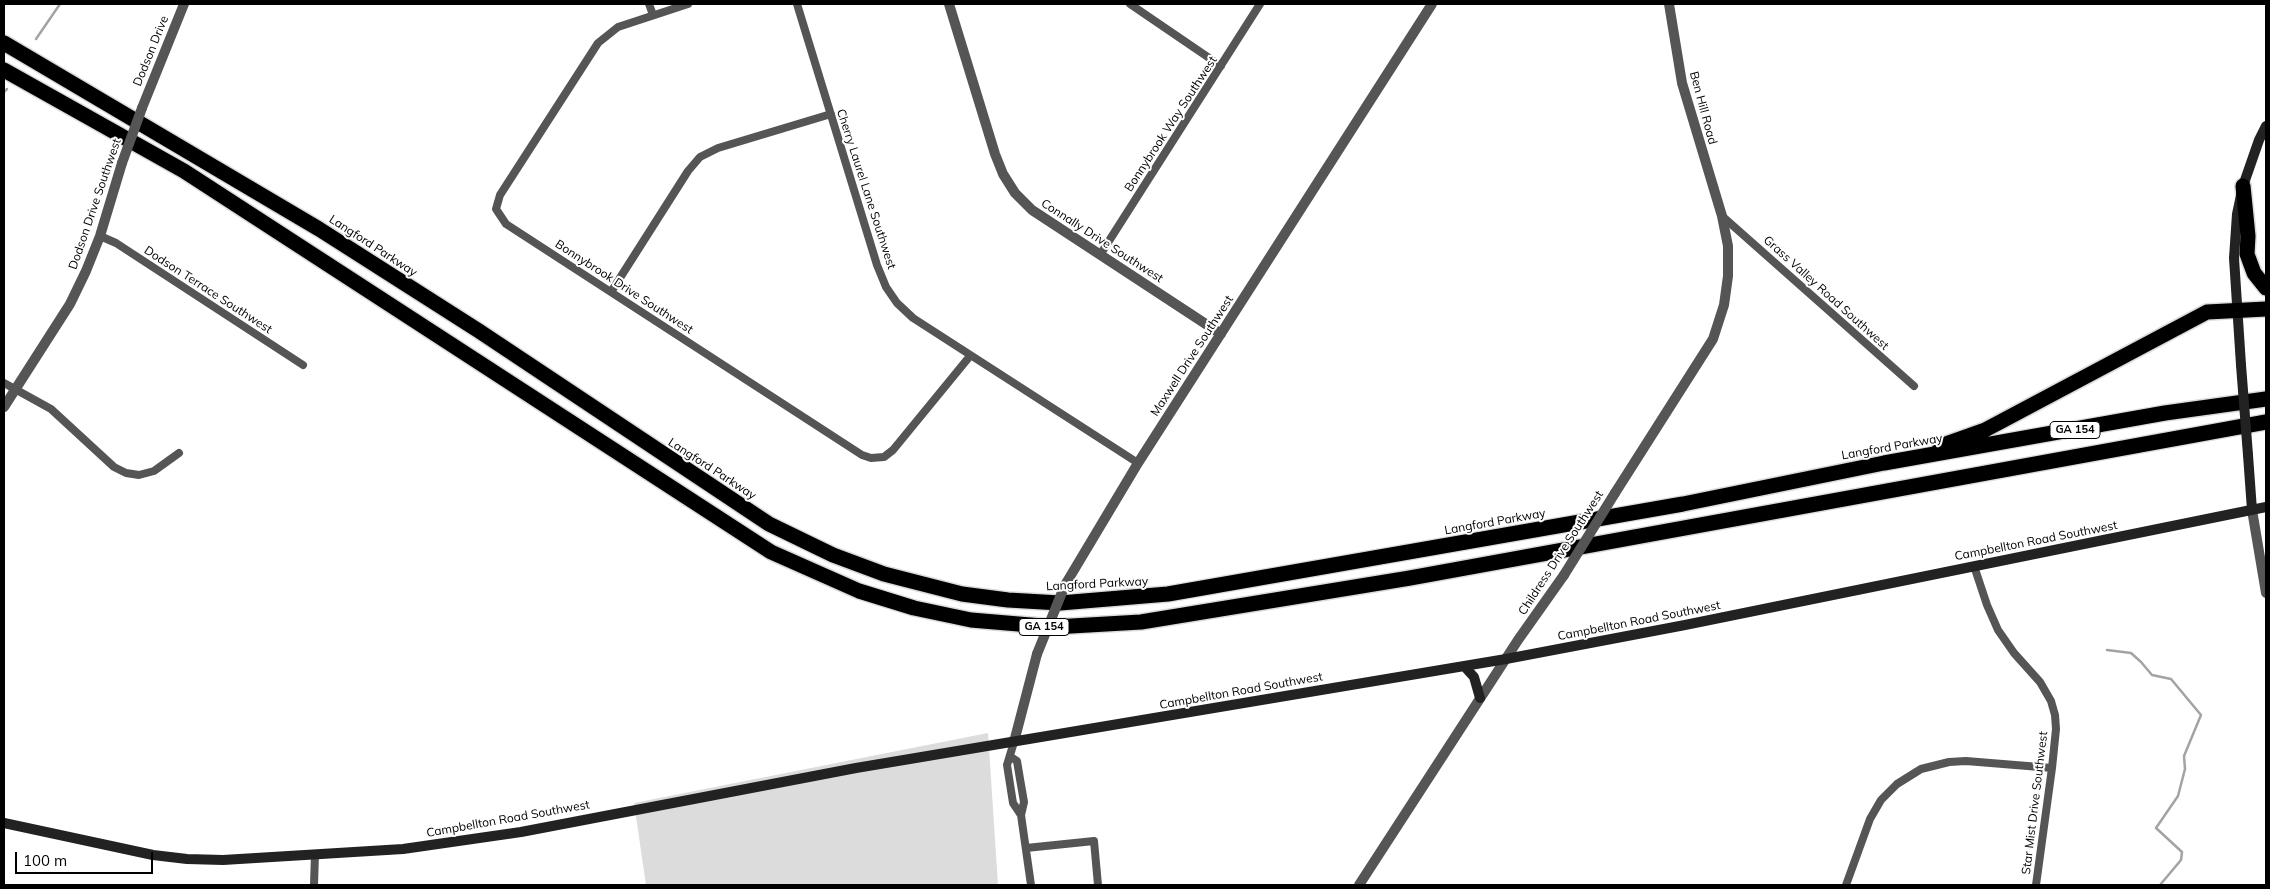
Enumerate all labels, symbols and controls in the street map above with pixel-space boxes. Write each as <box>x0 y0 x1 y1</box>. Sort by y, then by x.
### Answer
street label: Dodson Drive <box>130 14 172 88</box>
street label: Bonnybrook Way Southwest <box>1122 54 1220 194</box>
street label: Ben Hill Road <box>1686 70 1720 146</box>
street label: Cherry Laurel Lane Southwest <box>833 107 899 271</box>
street label: Dodson Drive Southwest <box>66 137 124 271</box>
street label: Connally Drive Southwest <box>1038 196 1166 286</box>
street label: Langford Parkway <box>326 212 420 280</box>
street label: Grass Valley Road Southwest <box>1760 233 1892 353</box>
street label: Bonnybrook Drive Southwest <box>552 237 696 337</box>
street label: Dodson Terrace Southwest <box>141 243 275 337</box>
street label: Maxwell Drive Southwest <box>1148 293 1236 419</box>
road number: GA 154 <box>2050 422 2100 438</box>
street label: Langford Parkway <box>1840 431 1944 463</box>
street label: Langford Parkway <box>665 435 759 503</box>
street label: Childress Drive Southwest <box>1515 488 1607 618</box>
street label: Langford Parkway <box>1443 506 1547 538</box>
street label: Campbellton Road Southwest <box>1953 518 2119 564</box>
street label: Langford Parkway <box>1046 574 1148 594</box>
street label: Campbellton Road Southwest <box>1556 598 1722 644</box>
road number: GA 154 <box>1019 618 1069 636</box>
street label: Campbellton Road Southwest <box>1158 670 1324 712</box>
street label: Star Mist Drive Southwest <box>2019 731 2051 875</box>
street label: Campbellton Road Southwest <box>425 798 591 840</box>
scale bar <box>18 842 155 874</box>
text: 100 m <box>23 851 67 870</box>

